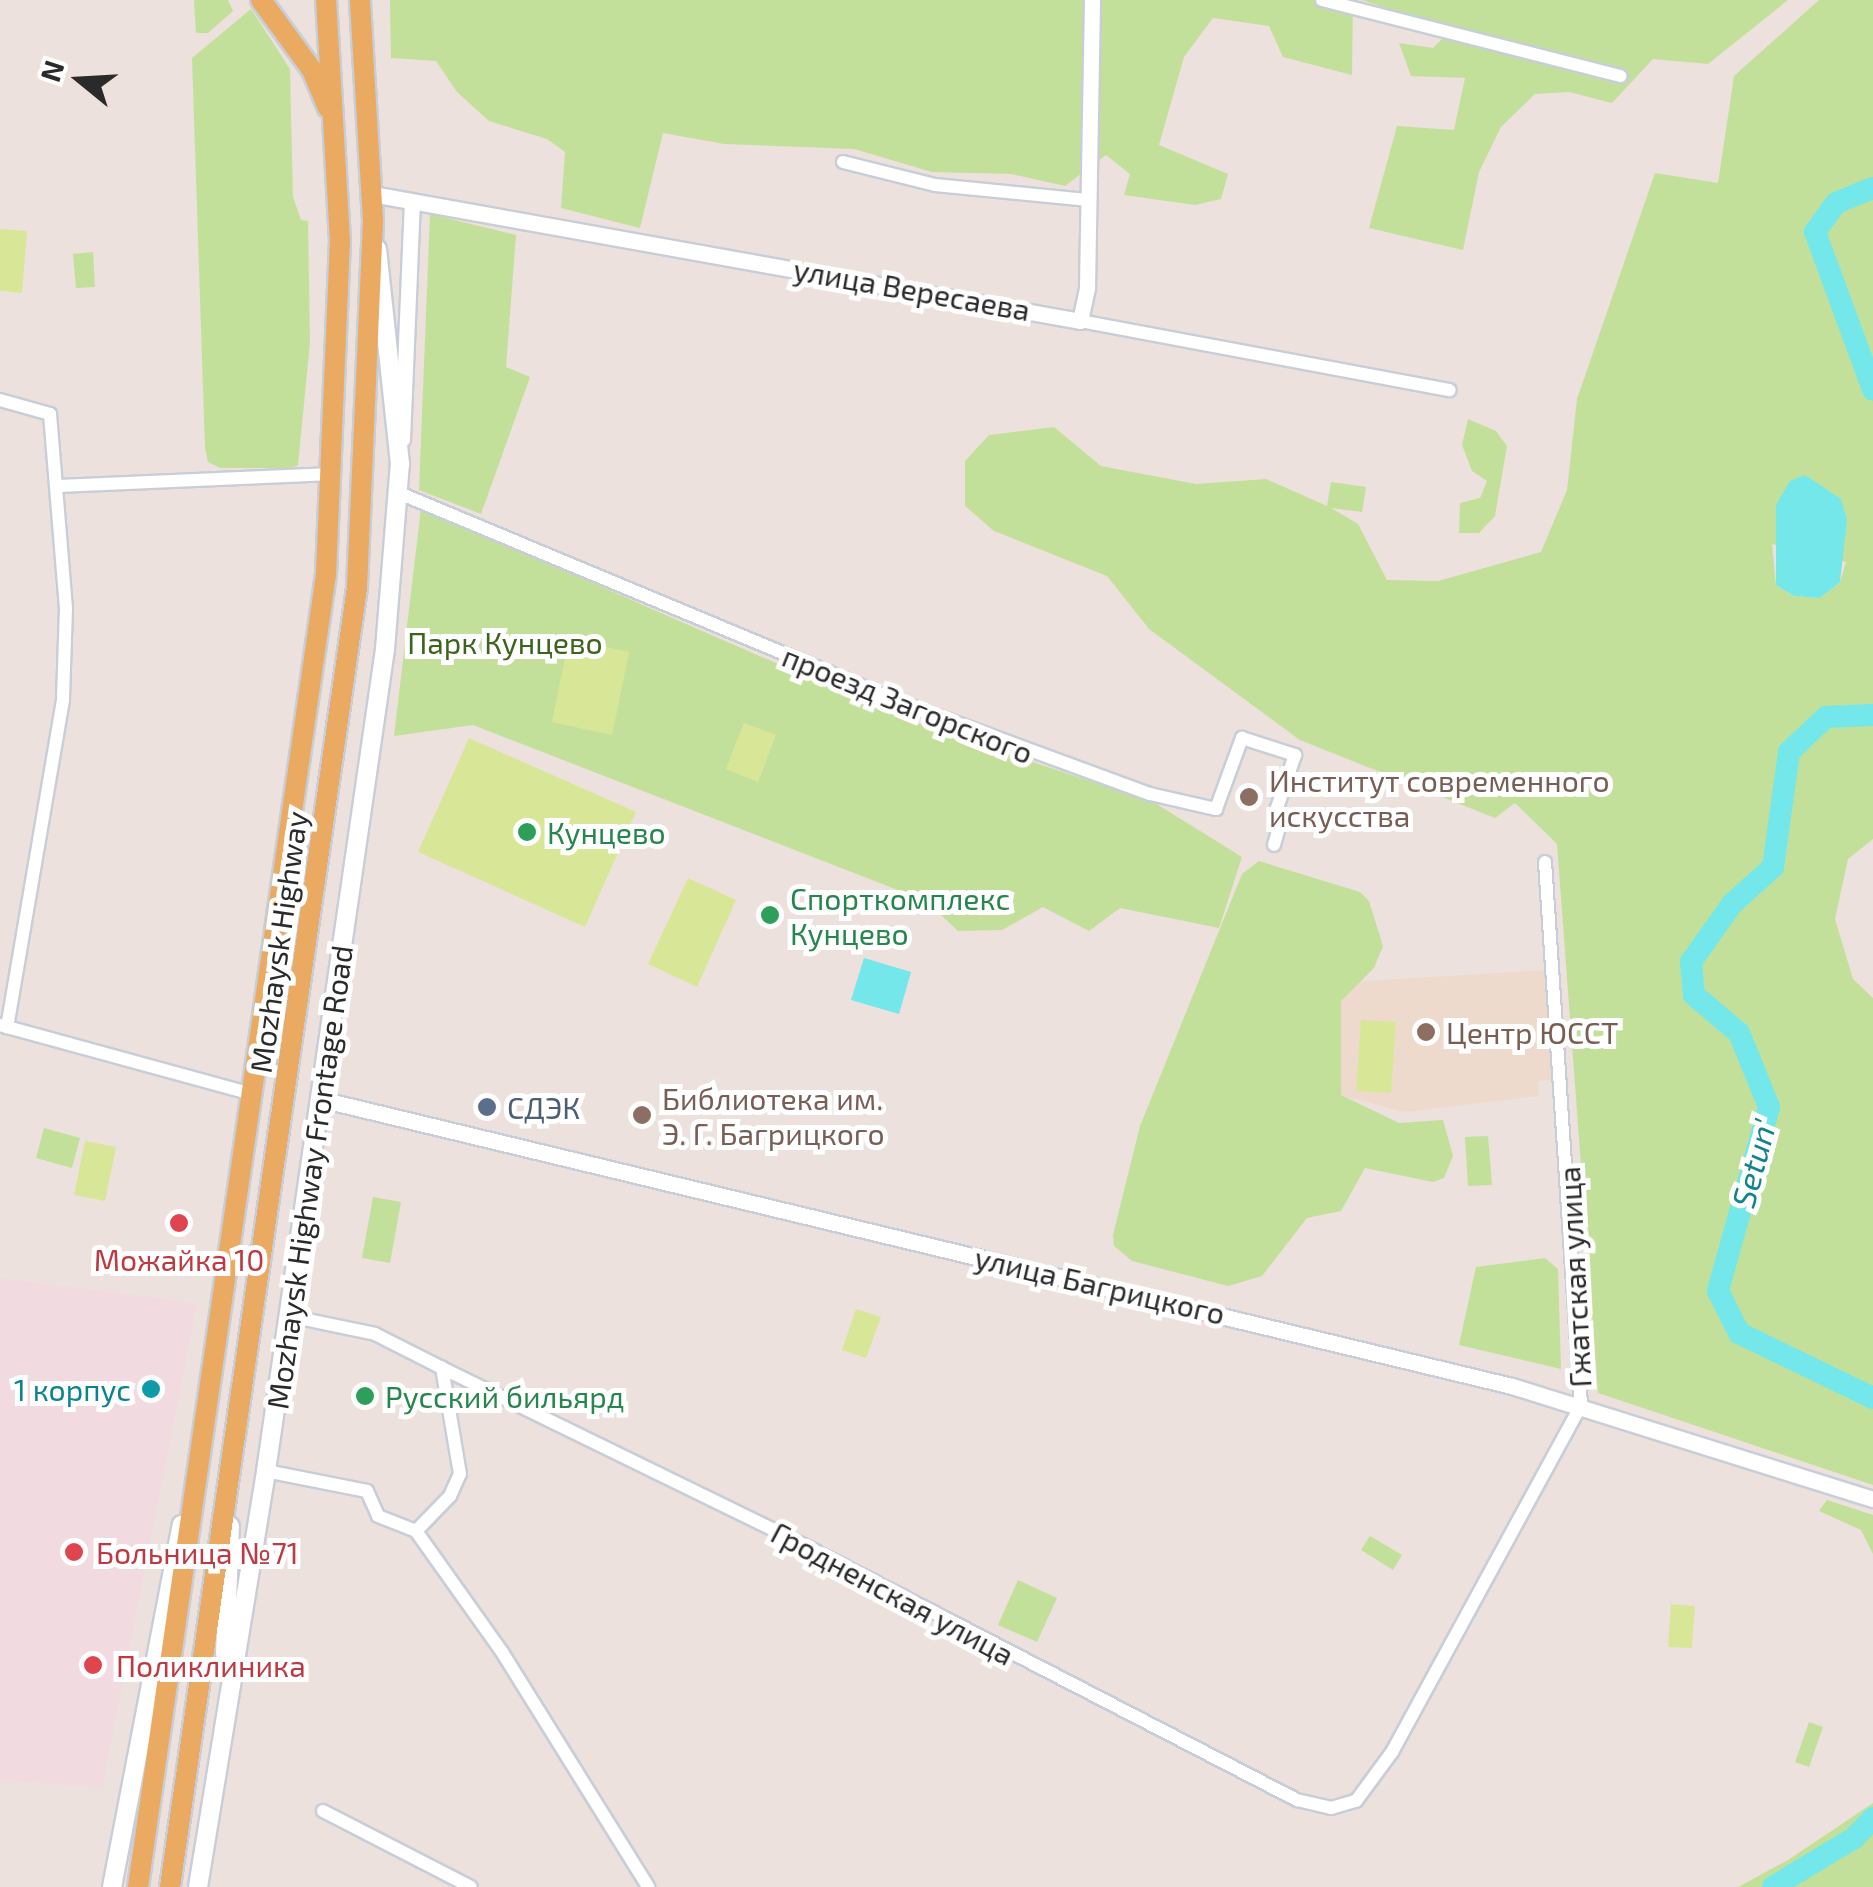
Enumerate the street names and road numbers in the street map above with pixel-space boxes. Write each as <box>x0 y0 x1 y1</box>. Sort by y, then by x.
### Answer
street label: улица Вересаева <box>791 250 1033 328</box>
street label: проезд Загорского <box>778 637 1038 771</box>
street label: Mozhaysk Highway <box>242 809 314 1075</box>
street label: Mozhaysk Highway Frontage Road <box>259 942 359 1412</box>
street label: Гжатская улица <box>1550 1166 1598 1388</box>
street label: улица Багрицкого <box>971 1239 1229 1331</box>
street label: Гродненская улица <box>766 1514 1020 1672</box>

